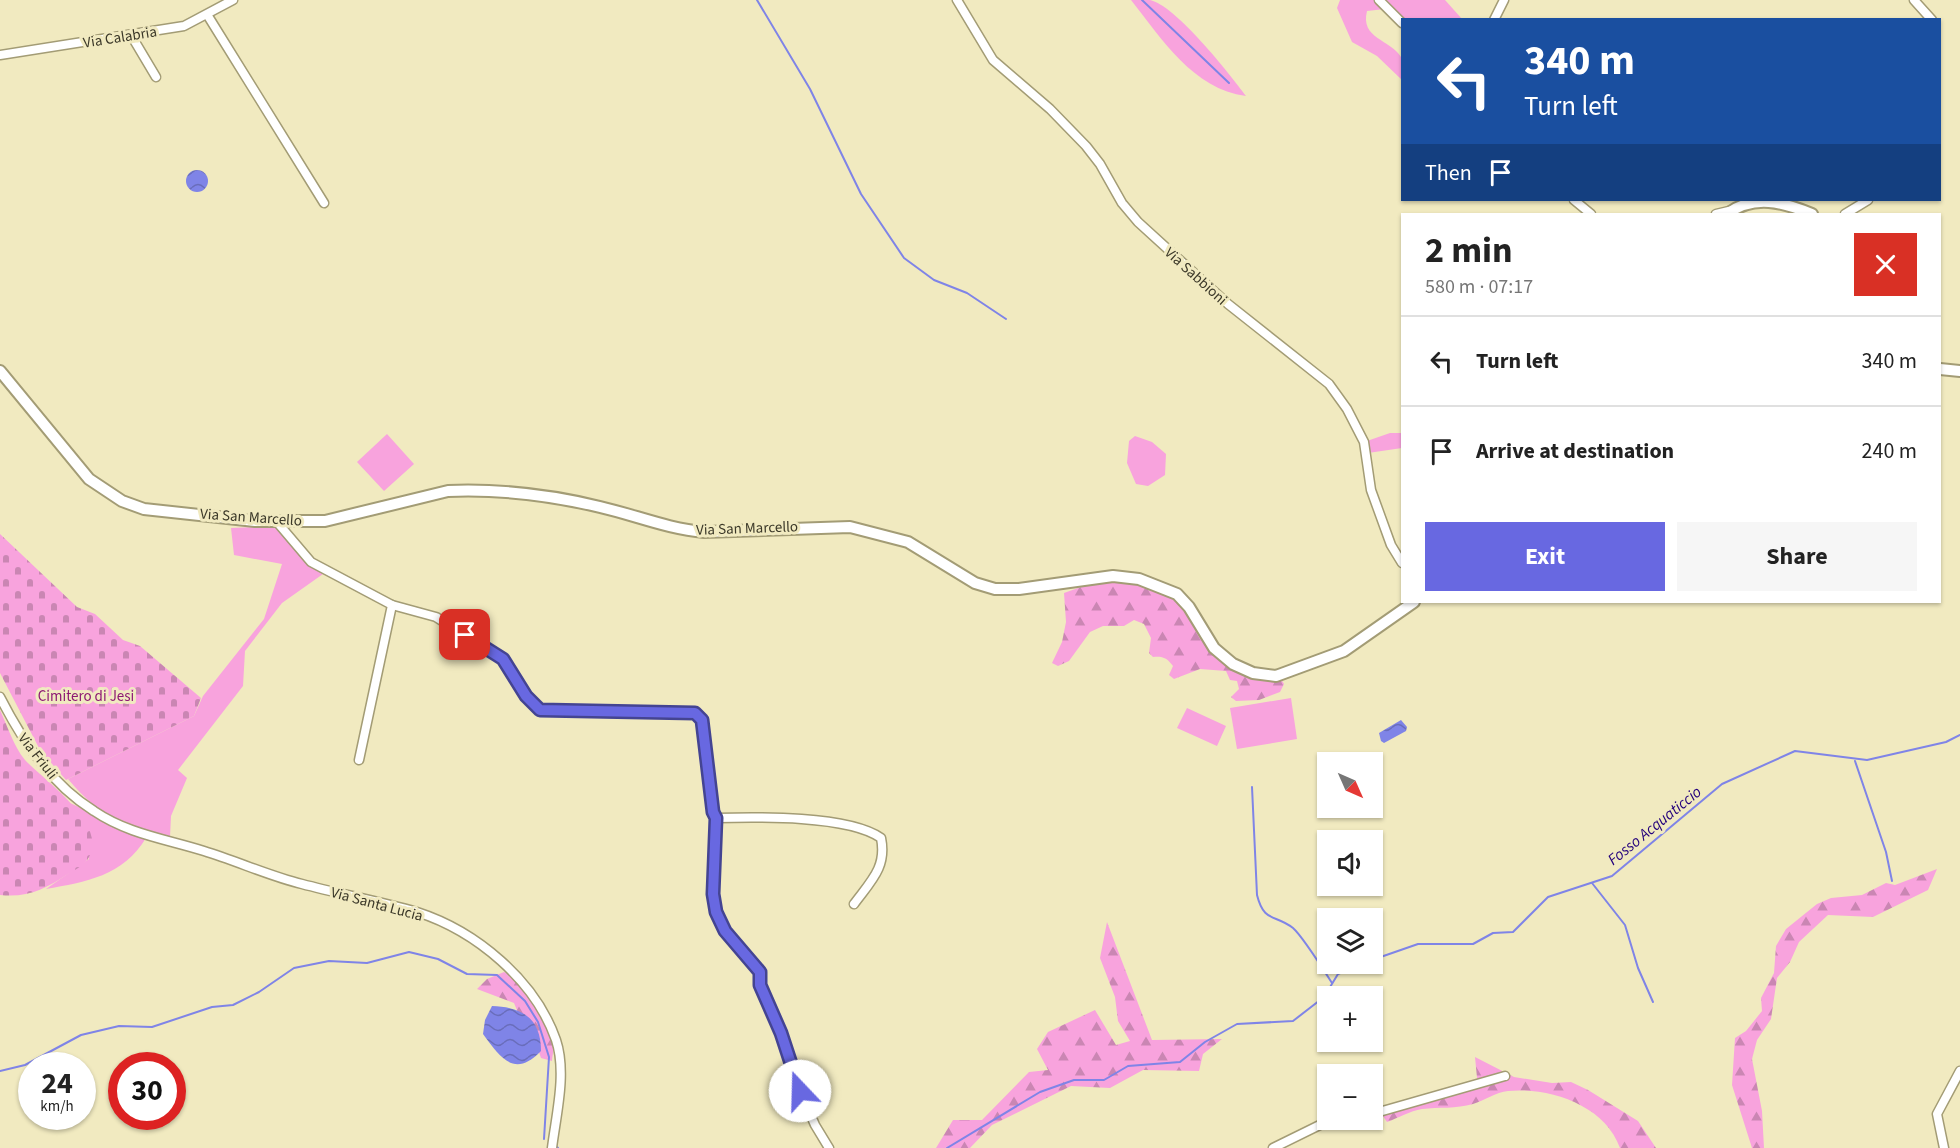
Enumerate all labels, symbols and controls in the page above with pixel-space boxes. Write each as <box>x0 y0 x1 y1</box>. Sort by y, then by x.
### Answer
street label: Via Calabria <box>82 21 158 54</box>
text: 340 m <box>1524 31 1635 91</box>
icon: left <box>1425 42 1503 120</box>
text: Turn left <box>1524 87 1618 126</box>
icon: arrive <box>1484 156 1517 189</box>
text: Then <box>1425 157 1472 189</box>
text: 2 min <box>1425 225 1513 276</box>
button: close <box>1854 233 1917 296</box>
street label: Via Sabbioni <box>1160 243 1232 310</box>
text: 580 m · 07:17 <box>1425 273 1533 301</box>
icon: left <box>1425 345 1458 378</box>
text: Turn left <box>1476 345 1558 377</box>
text: 340 m <box>1862 345 1917 377</box>
icon: arrive <box>1425 435 1458 468</box>
text: Arrive at destination <box>1476 435 1674 467</box>
text: 240 m <box>1862 435 1917 467</box>
street label: Via San Marcello <box>199 503 303 532</box>
street label: Via San Marcello <box>696 516 798 541</box>
button: Exit <box>1425 522 1665 591</box>
button: Share <box>1677 522 1917 591</box>
pin <box>439 609 490 660</box>
icon: arrive <box>448 618 481 651</box>
park label: Cimitero di Jesi <box>38 686 134 707</box>
street label: Via Friuli <box>13 729 62 784</box>
north arrow <box>1317 752 1383 818</box>
map controls <box>1317 752 1383 1130</box>
water label: Fosso Acquaticcio <box>1603 781 1706 871</box>
button: sound <box>1317 830 1383 896</box>
street label: Via Santa Lucia <box>329 882 425 927</box>
button: layers <box>1317 908 1383 974</box>
button: + <box>1317 986 1383 1052</box>
speed limit sign: 30 <box>108 1052 186 1130</box>
position arrow <box>768 1059 832 1123</box>
text: 24 <box>41 1062 73 1105</box>
button: − <box>1317 1064 1383 1130</box>
text: km/h <box>40 1096 74 1117</box>

